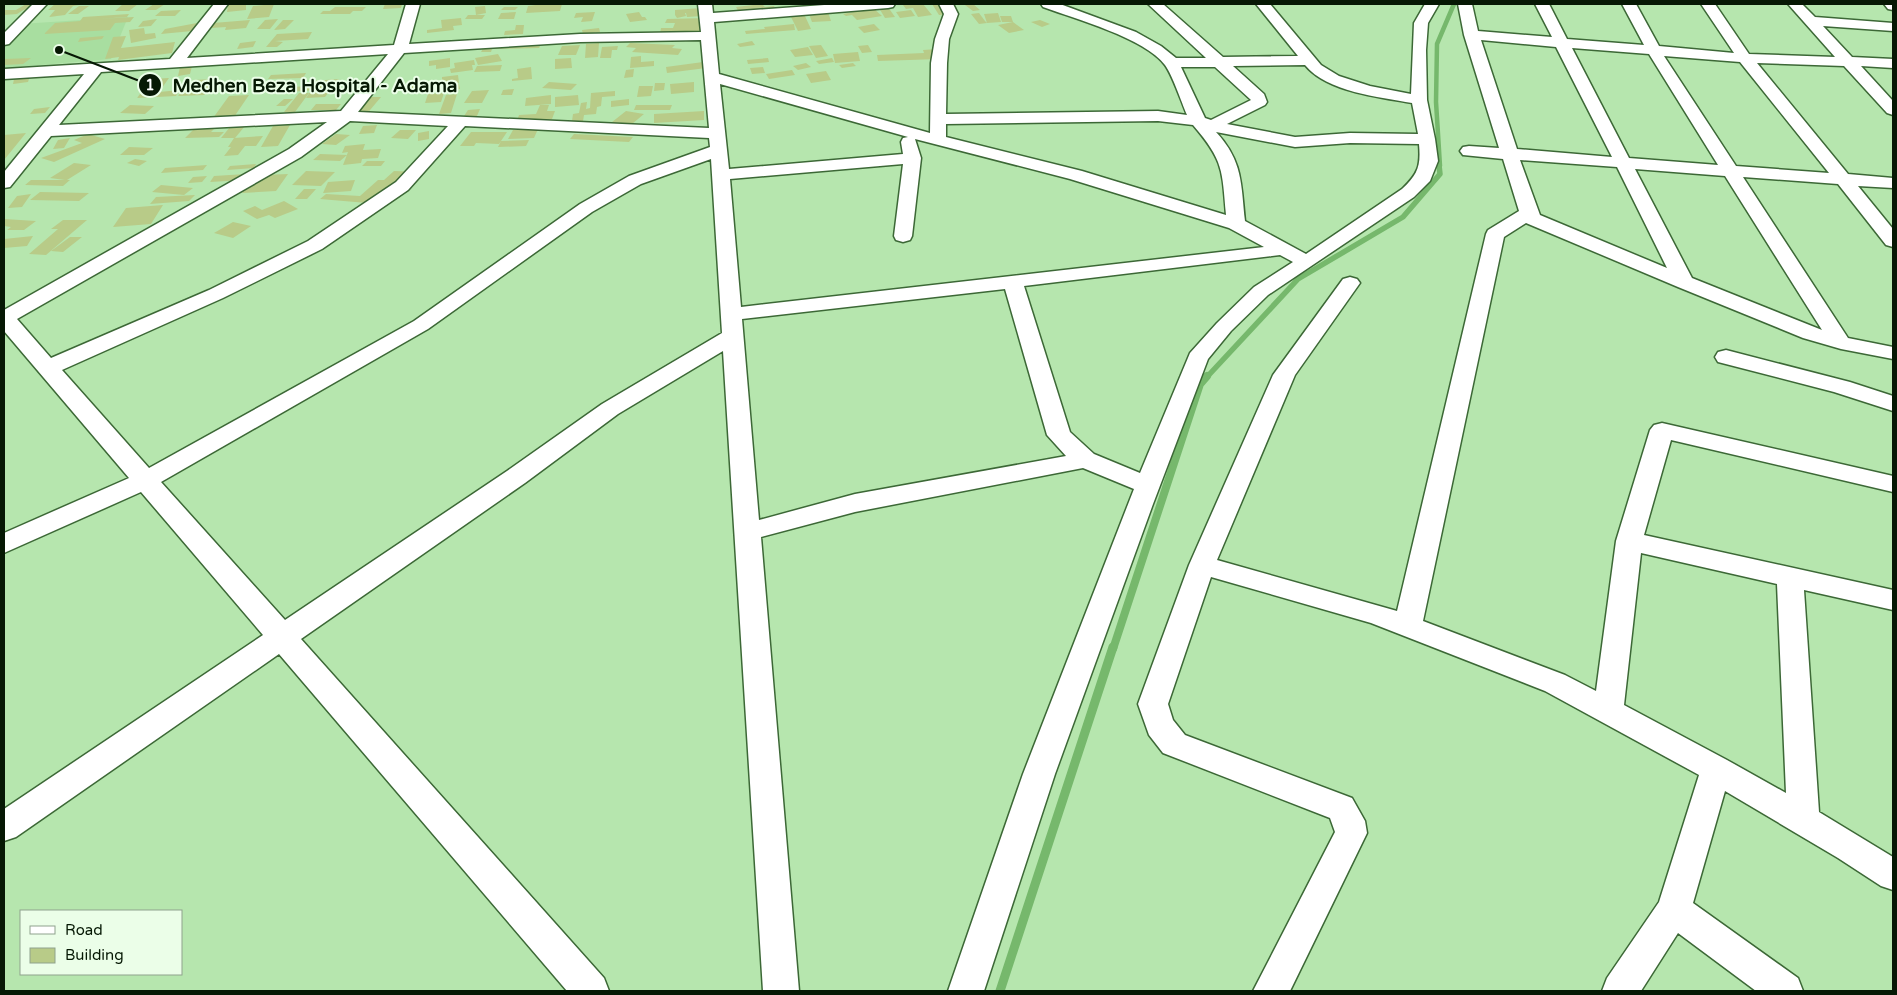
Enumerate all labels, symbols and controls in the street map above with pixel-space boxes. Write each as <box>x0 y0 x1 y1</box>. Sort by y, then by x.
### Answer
callout: Medhen Beza Hospital - Adama <box>138 68 468 102</box>
text: Medhen Beza Hospital - Adama <box>172 75 458 98</box>
text: 1 <box>145 76 155 94</box>
legend <box>20 910 182 975</box>
text: Road <box>65 921 103 939</box>
text: Building <box>65 946 124 964</box>

